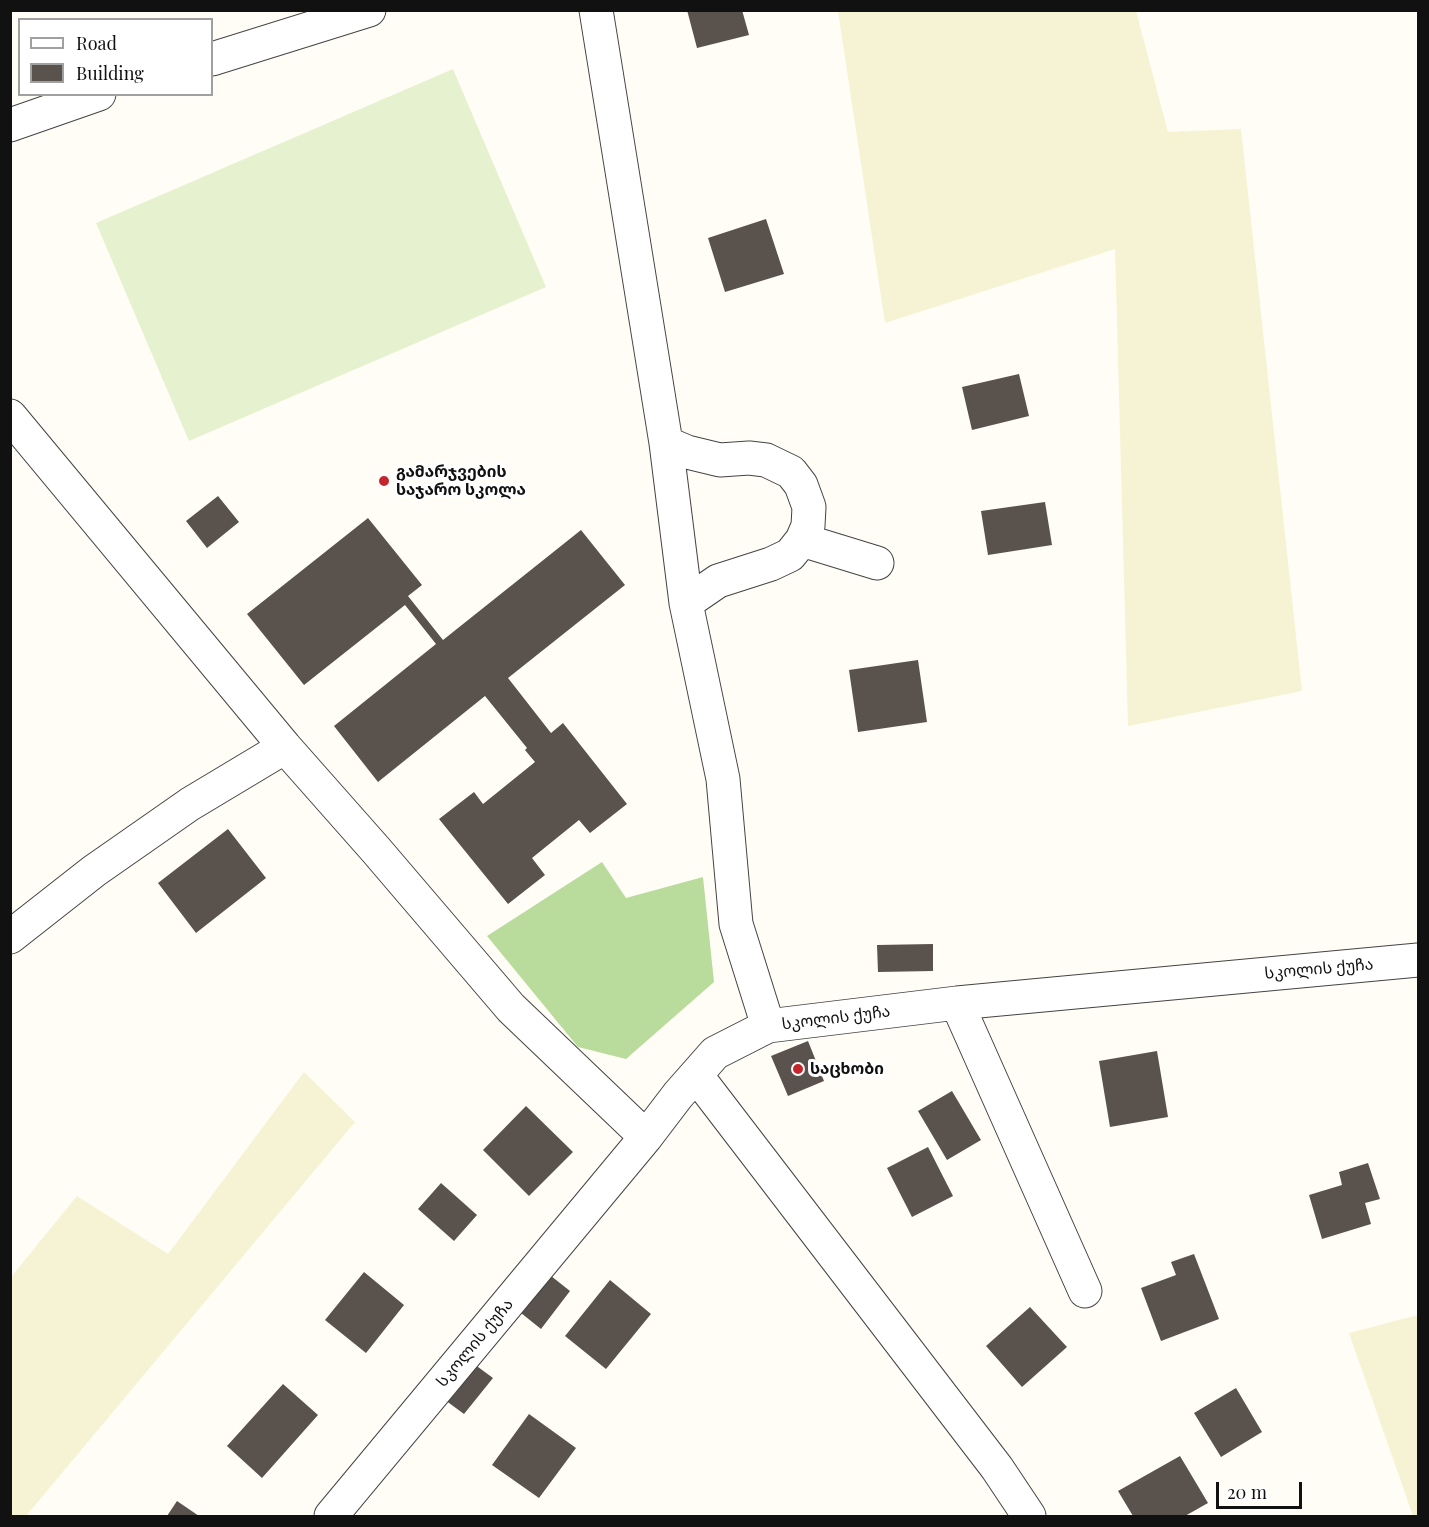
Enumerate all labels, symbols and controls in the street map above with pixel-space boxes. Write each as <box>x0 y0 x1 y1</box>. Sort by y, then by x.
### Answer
legend <box>18 18 213 96</box>
text: Road <box>76 31 117 55</box>
text: Building <box>76 61 144 85</box>
place label: გამარჯვების საჯარო სკოლა <box>396 462 526 500</box>
marker: გამარჯვების საჯარო სკოლა <box>377 474 391 488</box>
street label: სკოლის ქუჩა <box>1264 955 1374 983</box>
street label: სკოლის ქუჩა <box>781 1002 891 1034</box>
place label: საცხობი <box>810 1059 884 1079</box>
marker: საცხობი <box>791 1062 805 1076</box>
street label: სკოლის ქუჩა <box>433 1295 517 1391</box>
scale bar <box>1219 1470 1304 1508</box>
text: 20 m <box>1227 1480 1267 1504</box>

